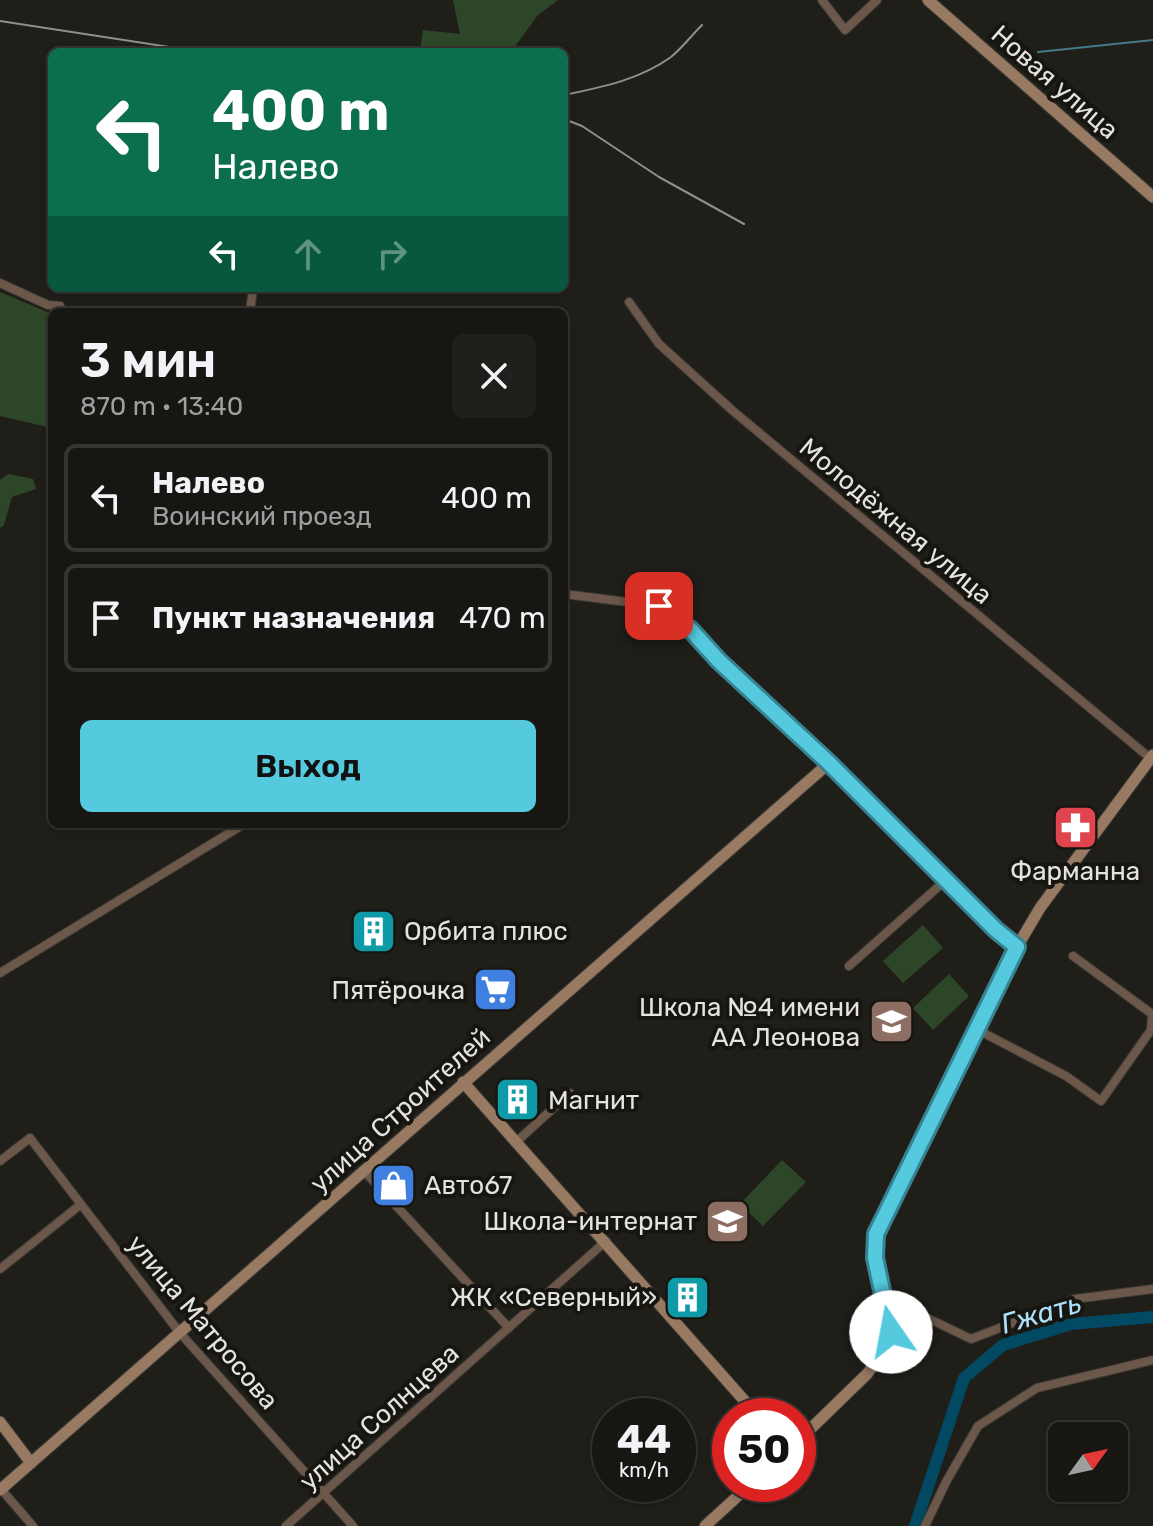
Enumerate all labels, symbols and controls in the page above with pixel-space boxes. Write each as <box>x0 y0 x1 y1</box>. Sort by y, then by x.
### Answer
street label: Новая улица <box>985 19 1124 146</box>
text: 400 m <box>212 78 390 144</box>
icon: left <box>80 80 184 184</box>
text: Налево <box>212 145 339 188</box>
icon: left <box>202 232 246 276</box>
icon: ahead <box>286 232 330 276</box>
icon: right <box>370 232 414 276</box>
text: 3 мин <box>80 332 216 389</box>
button: close <box>452 334 536 418</box>
text: 870 m · 13:40 <box>80 391 243 422</box>
street label: Молодёжная улица <box>793 432 998 611</box>
text: Налево <box>152 465 265 501</box>
icon: left <box>84 476 128 520</box>
text: 400 m <box>441 480 532 516</box>
text: Воинский проезд <box>152 501 372 532</box>
pin <box>625 572 693 640</box>
icon: arrive <box>637 584 681 628</box>
icon: arrive <box>84 596 128 640</box>
text: Пункт назначения <box>152 600 435 636</box>
text: 470 m <box>459 600 546 636</box>
button: Выход <box>80 720 536 812</box>
pharmacy icon: Фарманна <box>1051 804 1099 852</box>
place label: Фарманна <box>1010 856 1140 887</box>
building icon: Орбита плюс <box>349 907 397 955</box>
place label: Орбита плюс <box>404 916 568 947</box>
supermarket icon: Пятёрочка <box>472 966 520 1014</box>
place label: Пятёрочка <box>331 975 465 1006</box>
place label: Школа №4 имени АА Леонова <box>639 992 860 1053</box>
school or university icon: Школа №4 имени АА Леонова <box>867 998 915 1046</box>
street label: улица Строителей <box>304 1021 497 1199</box>
building icon: Магнит <box>493 1076 541 1124</box>
place label: Магнит <box>548 1085 639 1116</box>
shop icon: Авто67 <box>369 1161 417 1209</box>
place label: Авто67 <box>424 1170 512 1201</box>
school or university icon: Школа-интернат <box>704 1197 752 1245</box>
place label: Школа-интернат <box>484 1206 697 1237</box>
street label: улица Матросова <box>121 1229 285 1416</box>
building icon: ЖК «Северный» <box>664 1273 712 1321</box>
place label: ЖК «Северный» <box>450 1282 657 1313</box>
water label: Гжать <box>997 1286 1085 1341</box>
position arrow <box>849 1290 933 1374</box>
street label: улица Солнцева <box>293 1338 465 1497</box>
speed limit sign: 50 <box>712 1398 816 1502</box>
text: 44 <box>617 1416 671 1463</box>
north arrow <box>1048 1422 1128 1502</box>
map controls <box>1048 1422 1128 1502</box>
text: km/h <box>619 1458 669 1482</box>

